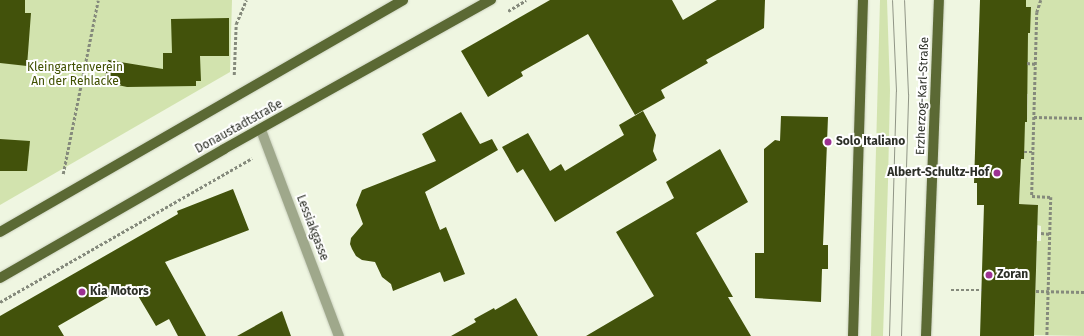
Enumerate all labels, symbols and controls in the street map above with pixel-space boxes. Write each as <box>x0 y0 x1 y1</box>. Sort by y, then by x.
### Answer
street label: Erzherzog-Karl-Straße <box>914 37 932 155</box>
park label: Kleingartenverein An der Rehlacke <box>27 61 123 89</box>
street label: Donaustadtstraße <box>193 97 285 157</box>
place label: Solo Italiano <box>836 135 905 149</box>
marker: Solo Italiano <box>823 137 833 147</box>
place label: Albert-Schultz-Hof <box>887 166 989 180</box>
marker: Albert-Schultz-Hof <box>992 168 1002 178</box>
street label: Lessiakgasse <box>293 193 331 263</box>
place label: Zoran <box>997 268 1028 282</box>
marker: Zoran <box>984 270 994 280</box>
place label: Kia Motors <box>90 285 149 299</box>
marker: Kia Motors <box>77 287 87 297</box>

